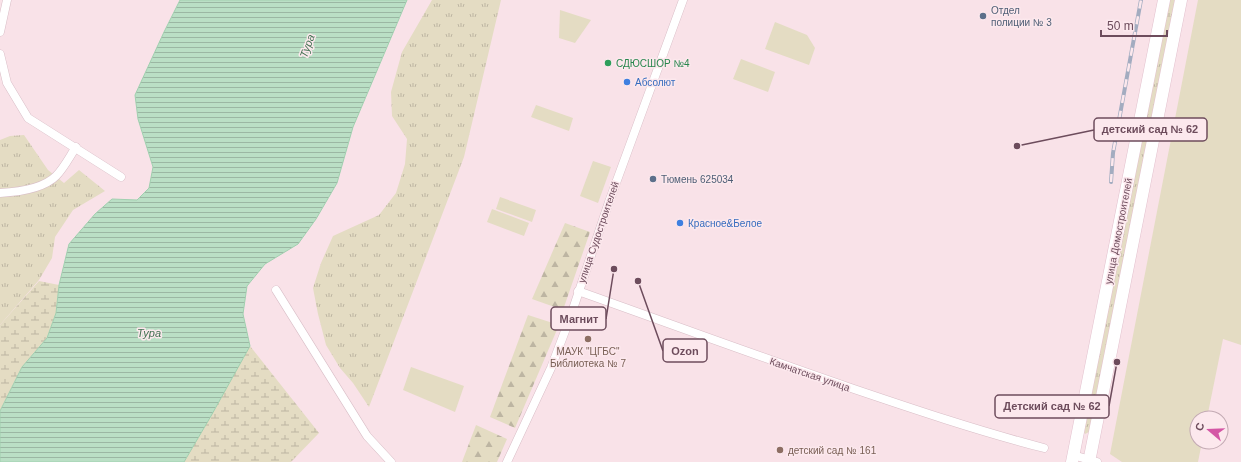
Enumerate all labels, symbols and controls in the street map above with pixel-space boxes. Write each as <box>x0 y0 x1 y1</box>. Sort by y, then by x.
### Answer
place label: Отдел полиции № 3 <box>991 5 1052 28</box>
marker: Отдел полиции № 3 <box>978 11 988 21</box>
scale bar <box>1101 12 1167 38</box>
text: 50 m <box>1107 19 1134 33</box>
water label: Тура <box>297 33 317 59</box>
marker: СДЮСШОР №4 <box>603 58 613 68</box>
place label: СДЮСШОР №4 <box>616 58 690 69</box>
marker: Абсолют <box>622 77 632 87</box>
place label: Абсолют <box>635 77 676 88</box>
callout: детский сад № 62 <box>1094 118 1207 141</box>
text: детский сад № 62 <box>1102 123 1198 135</box>
marker: Тюмень 625034 <box>648 174 658 184</box>
place label: Тюмень 625034 <box>661 174 734 185</box>
street label: улица Домостроителей <box>1103 177 1134 285</box>
street label: улица Судостроителей <box>576 180 621 284</box>
marker: Красное&Белое <box>675 218 685 228</box>
place label: Красное&Белое <box>688 218 763 229</box>
callout: Магнит <box>551 307 606 330</box>
text: Магнит <box>560 313 599 325</box>
water label: Тура <box>137 327 161 339</box>
marker: МАУК "ЦГБС" Библиотека № 7 <box>583 334 593 344</box>
callout: Ozon <box>663 339 707 362</box>
text: Ozon <box>671 345 699 357</box>
place label: МАУК "ЦГБС" Библиотека № 7 <box>550 346 627 369</box>
street label: Камчатская улица <box>768 356 852 394</box>
callout: Детский сад № 62 <box>995 395 1109 418</box>
text: Детский сад № 62 <box>1003 400 1101 412</box>
north arrow <box>1189 410 1229 450</box>
text: С <box>1193 421 1207 432</box>
marker: детский сад № 161 <box>775 445 785 455</box>
place label: детский сад № 161 <box>788 445 877 456</box>

